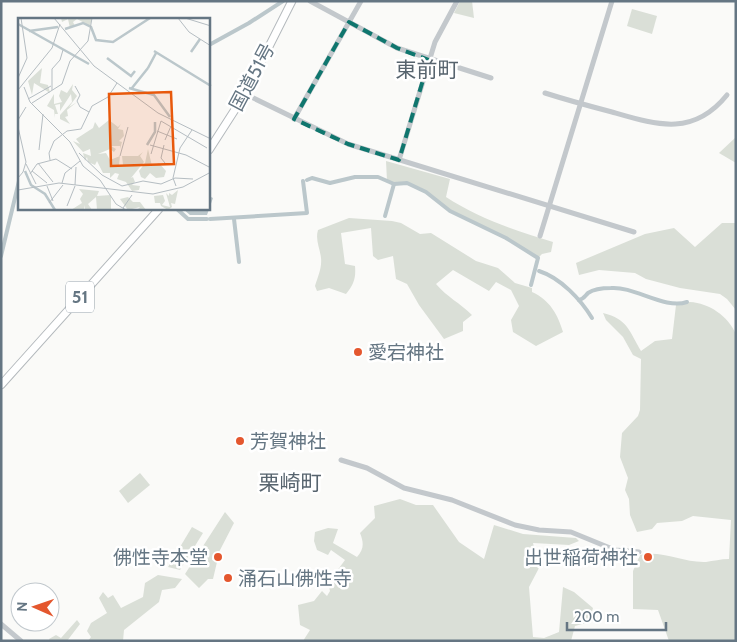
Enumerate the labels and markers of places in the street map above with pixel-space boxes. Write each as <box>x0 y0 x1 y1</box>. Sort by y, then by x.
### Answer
place label: 愛宕神社 <box>368 341 444 364</box>
marker: 愛宕神社 <box>352 346 364 358</box>
place label: 芳賀神社 <box>250 430 326 453</box>
marker: 芳賀神社 <box>234 435 246 447</box>
place label: 佛性寺本堂 <box>113 546 208 569</box>
place label: 出世稲荷神社 <box>524 546 638 569</box>
marker: 佛性寺本堂 <box>212 551 224 563</box>
marker: 出世稲荷神社 <box>642 551 654 563</box>
place label: 涌石山佛性寺 <box>238 567 352 590</box>
marker: 涌石山佛性寺 <box>222 572 234 584</box>

